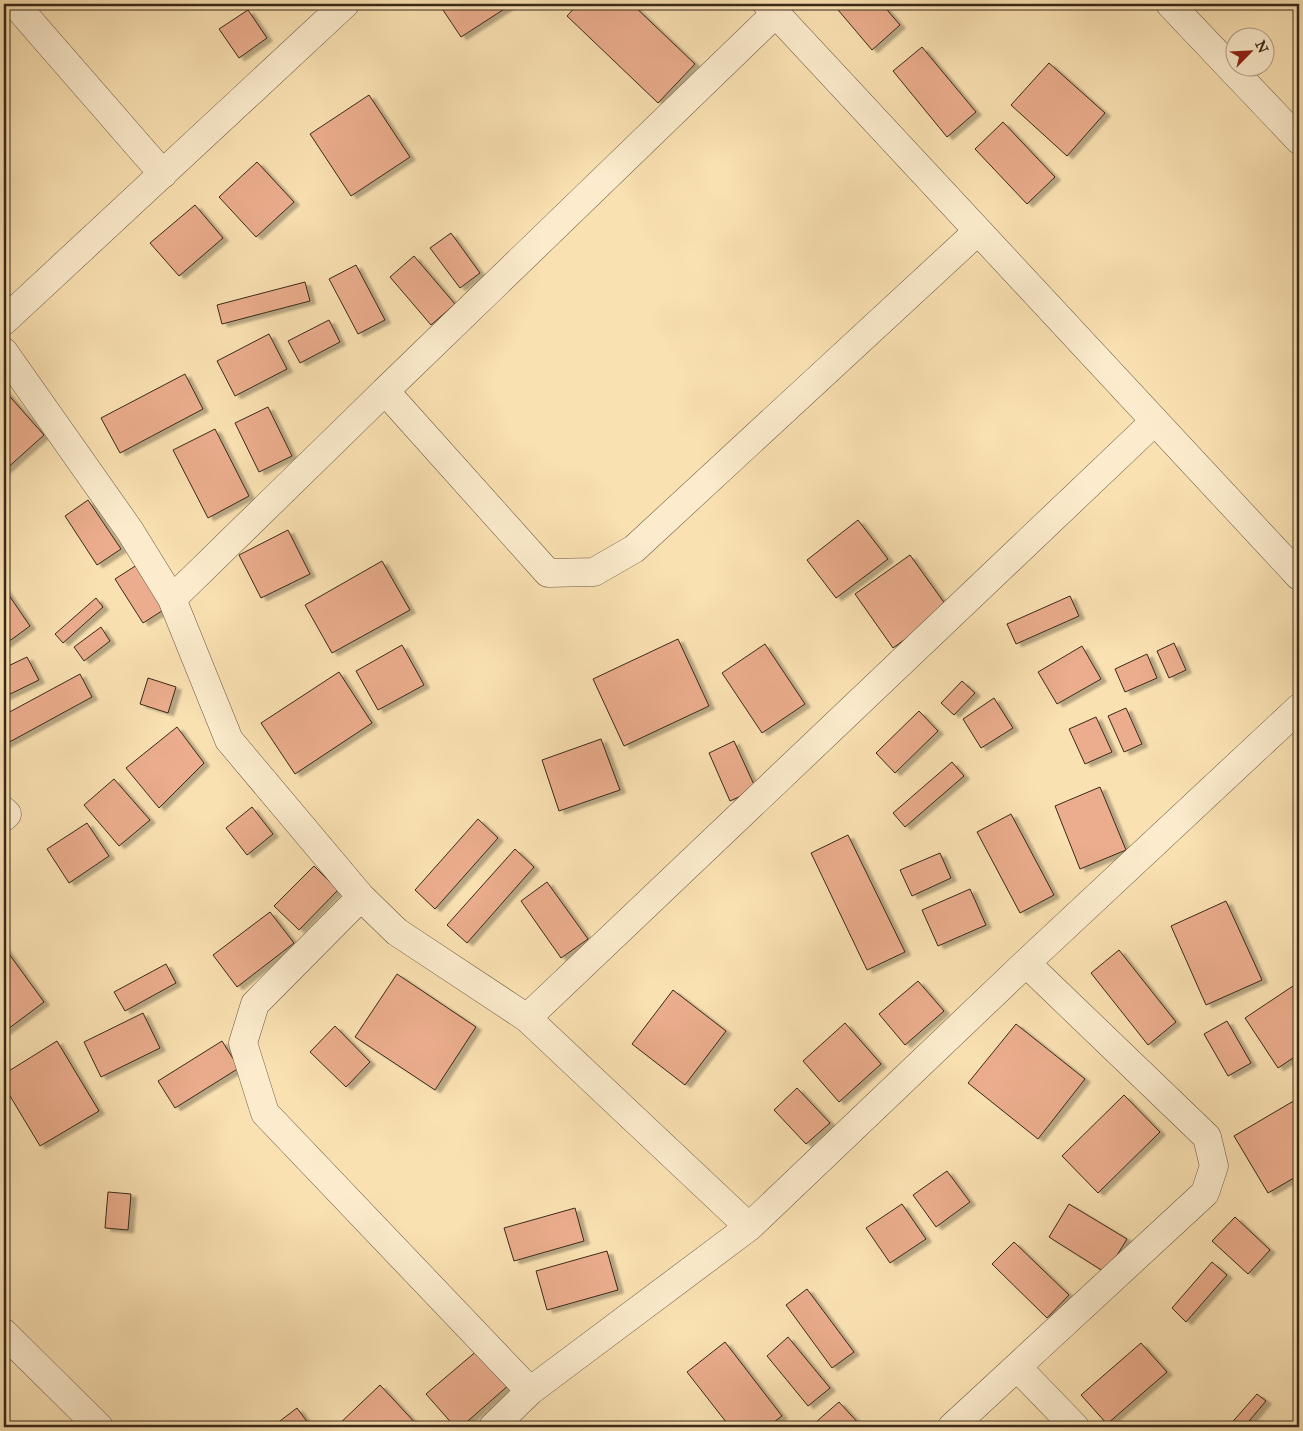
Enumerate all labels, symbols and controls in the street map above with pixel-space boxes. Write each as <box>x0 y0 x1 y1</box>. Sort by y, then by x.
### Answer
north arrow <box>1226 28 1276 78</box>
text: N <box>1251 38 1272 56</box>

